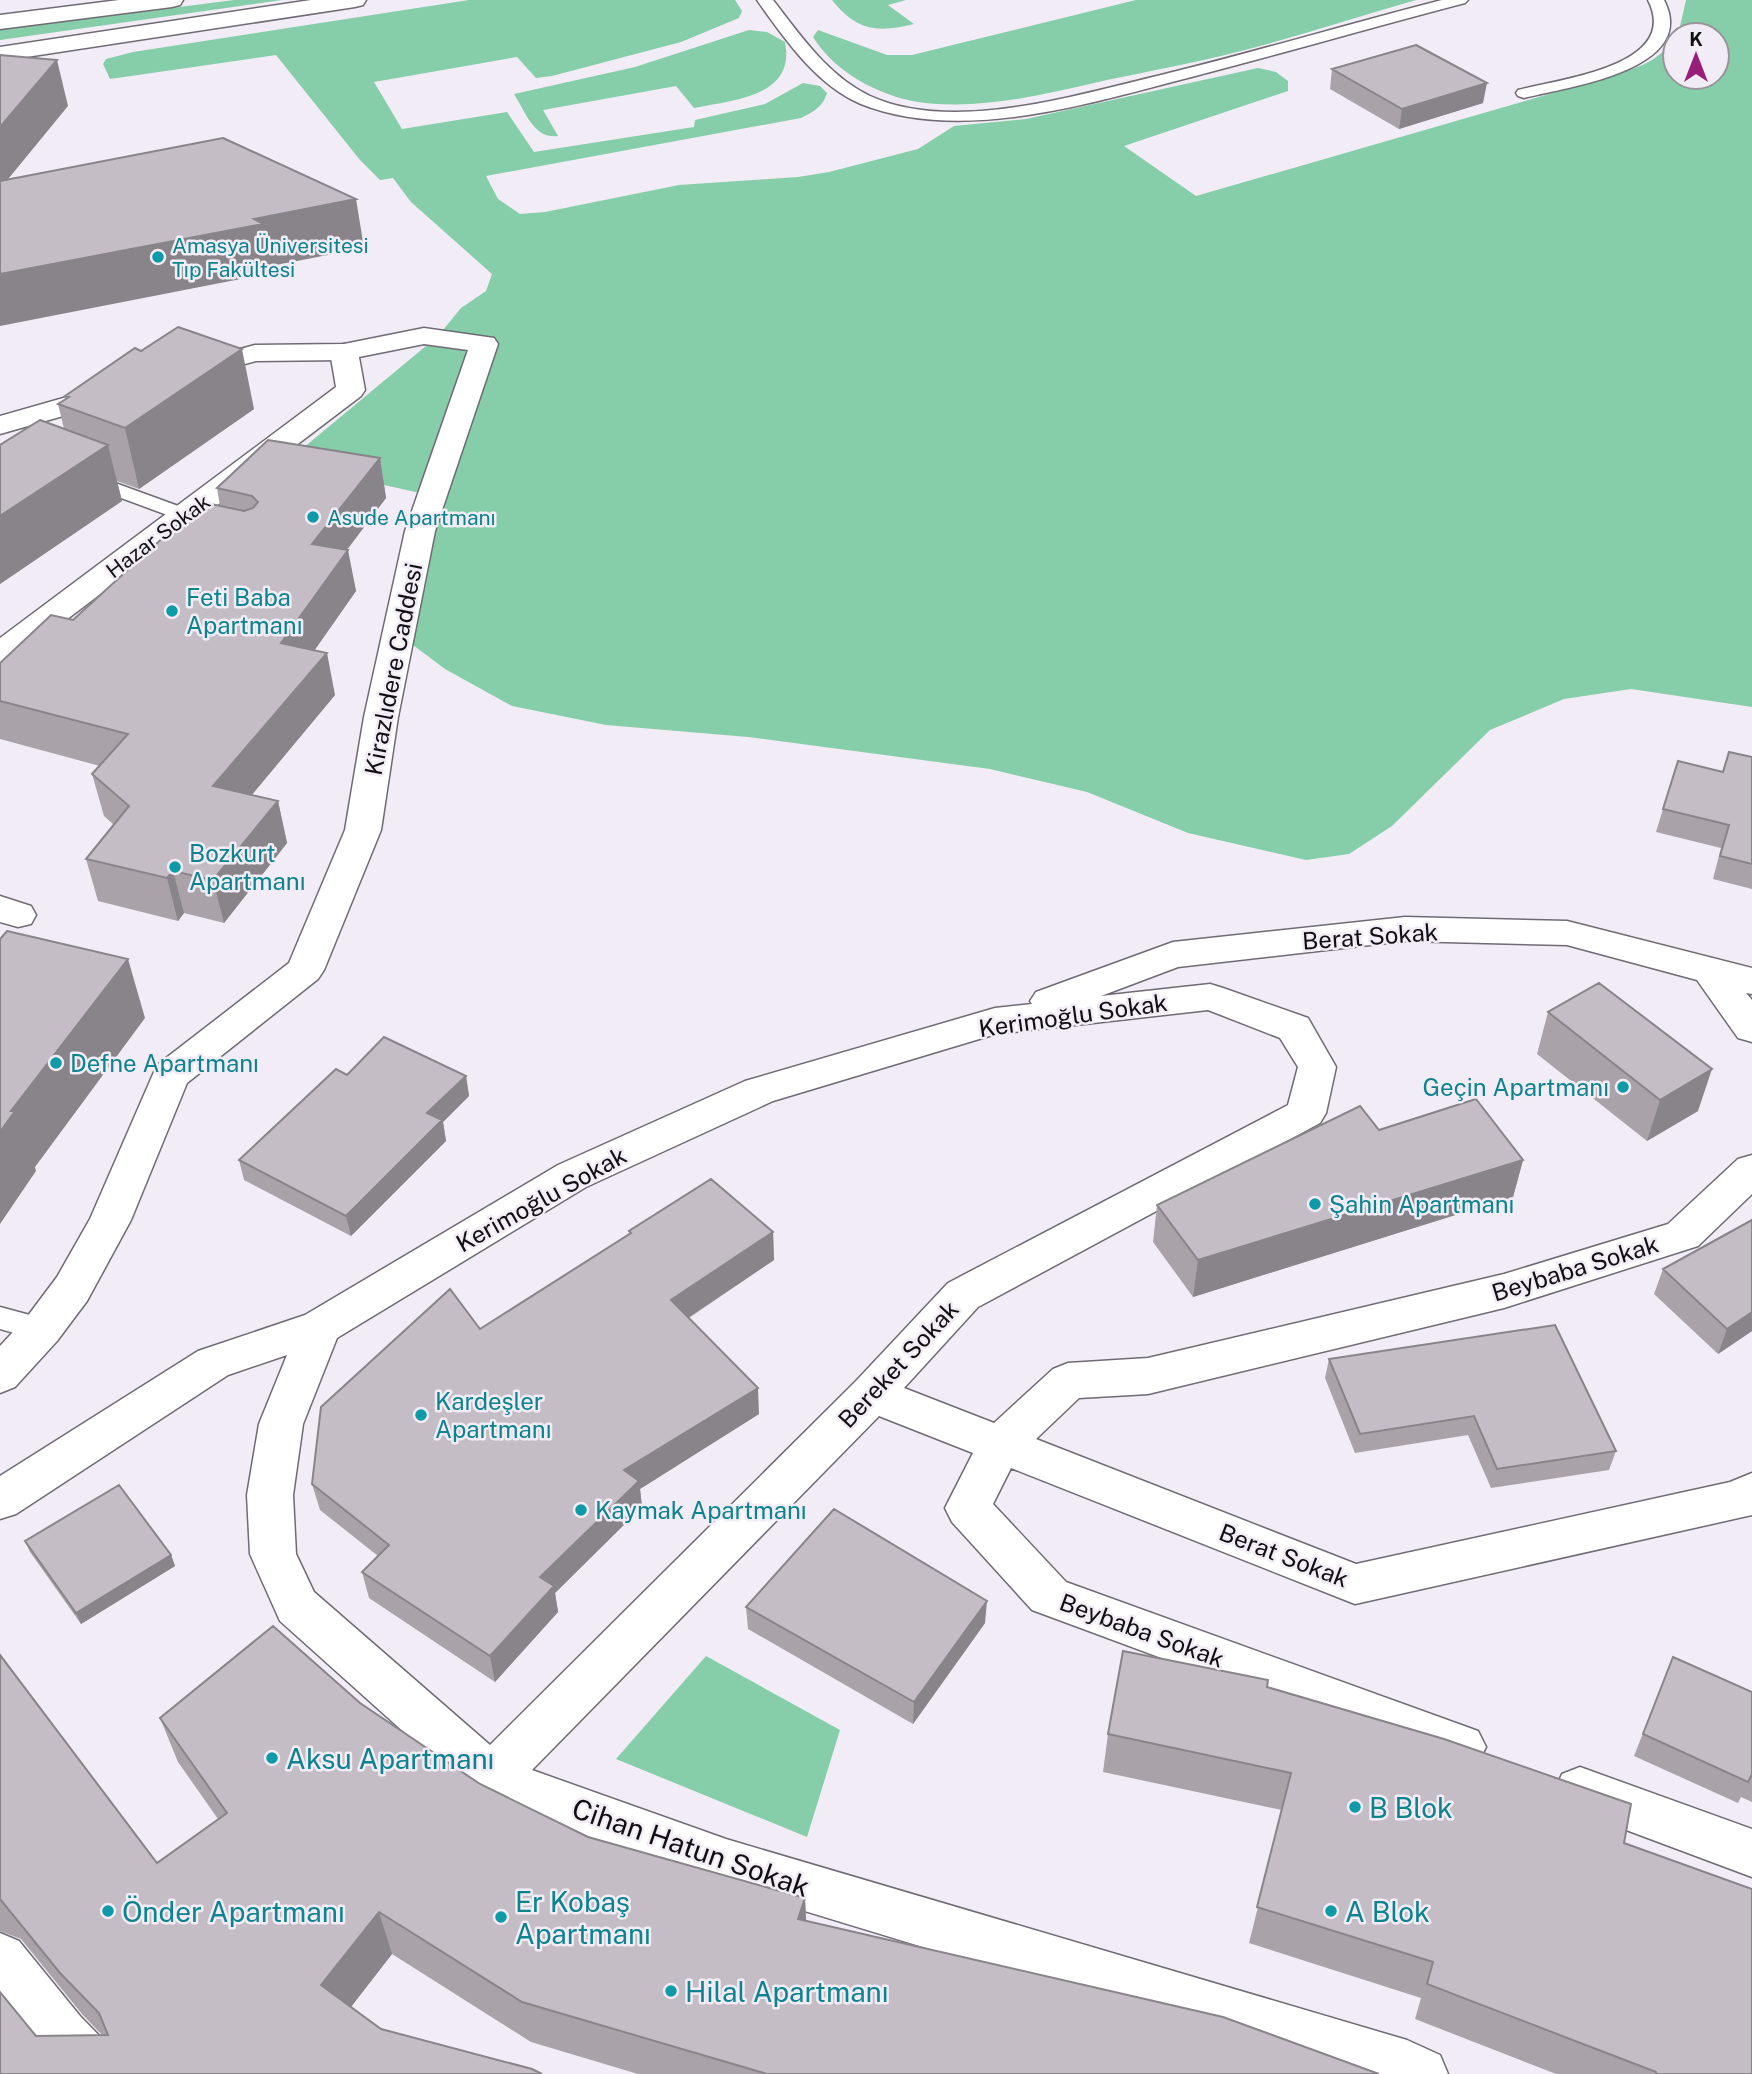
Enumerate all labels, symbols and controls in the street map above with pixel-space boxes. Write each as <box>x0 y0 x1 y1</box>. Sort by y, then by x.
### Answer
north arrow <box>1661 21 1731 91</box>
text: K <box>1689 28 1703 50</box>
place label: Amasya Üniversitesi Tıp Fakültesi <box>172 233 369 282</box>
marker: Amasya Üniversitesi Tıp Fakültesi <box>150 249 166 265</box>
street label: Hazar Sokak <box>101 489 215 583</box>
place label: Asude Apartmanı <box>327 505 496 530</box>
marker: Asude Apartmanı <box>305 509 321 525</box>
street label: Kirazlıdere Caddesi <box>359 561 427 777</box>
place label: Feti Baba Apartmanı <box>186 583 302 639</box>
marker: Feti Baba Apartmanı <box>164 603 180 619</box>
place label: Bozkurt Apartmanı <box>189 839 305 895</box>
marker: Bozkurt Apartmanı <box>167 859 183 875</box>
street label: Berat Sokak <box>1301 917 1439 955</box>
street label: Kerimoğlu Sokak <box>977 988 1169 1042</box>
place label: Defne Apartmanı <box>70 1049 259 1077</box>
marker: Defne Apartmanı <box>48 1055 64 1071</box>
place label: Geçin Apartmanı <box>1423 1073 1609 1101</box>
marker: Geçin Apartmanı <box>1615 1079 1631 1095</box>
street label: Kerimoğlu Sokak <box>451 1141 631 1257</box>
place label: Şahin Apartmanı <box>1329 1190 1514 1218</box>
marker: Şahin Apartmanı <box>1307 1196 1323 1212</box>
street label: Beybaba Sokak <box>1488 1229 1662 1307</box>
street label: Bereket Sokak <box>832 1295 964 1433</box>
place label: Kardeşler Apartmanı <box>435 1387 551 1443</box>
marker: Kardeşler Apartmanı <box>413 1407 429 1423</box>
place label: Kaymak Apartmanı <box>595 1496 807 1524</box>
marker: Kaymak Apartmanı <box>573 1502 589 1518</box>
street label: Berat Sokak <box>1215 1518 1353 1592</box>
street label: Beybaba Sokak <box>1056 1587 1228 1673</box>
place label: Aksu Apartmanı <box>286 1742 494 1775</box>
marker: Aksu Apartmanı <box>264 1750 280 1766</box>
street label: Cihan Hatun Sokak <box>568 1791 814 1903</box>
place label: B Blok <box>1369 1791 1453 1824</box>
marker: B Blok <box>1347 1799 1363 1815</box>
place label: Er Kobaş Apartmanı <box>515 1885 651 1950</box>
place label: Önder Apartmanı <box>122 1895 345 1928</box>
place label: A Blok <box>1345 1895 1430 1928</box>
marker: Önder Apartmanı <box>100 1903 116 1919</box>
marker: A Blok <box>1323 1903 1339 1919</box>
marker: Er Kobaş Apartmanı <box>493 1909 509 1925</box>
place label: Hilal Apartmanı <box>685 1975 889 2008</box>
marker: Hilal Apartmanı <box>663 1983 679 1999</box>

